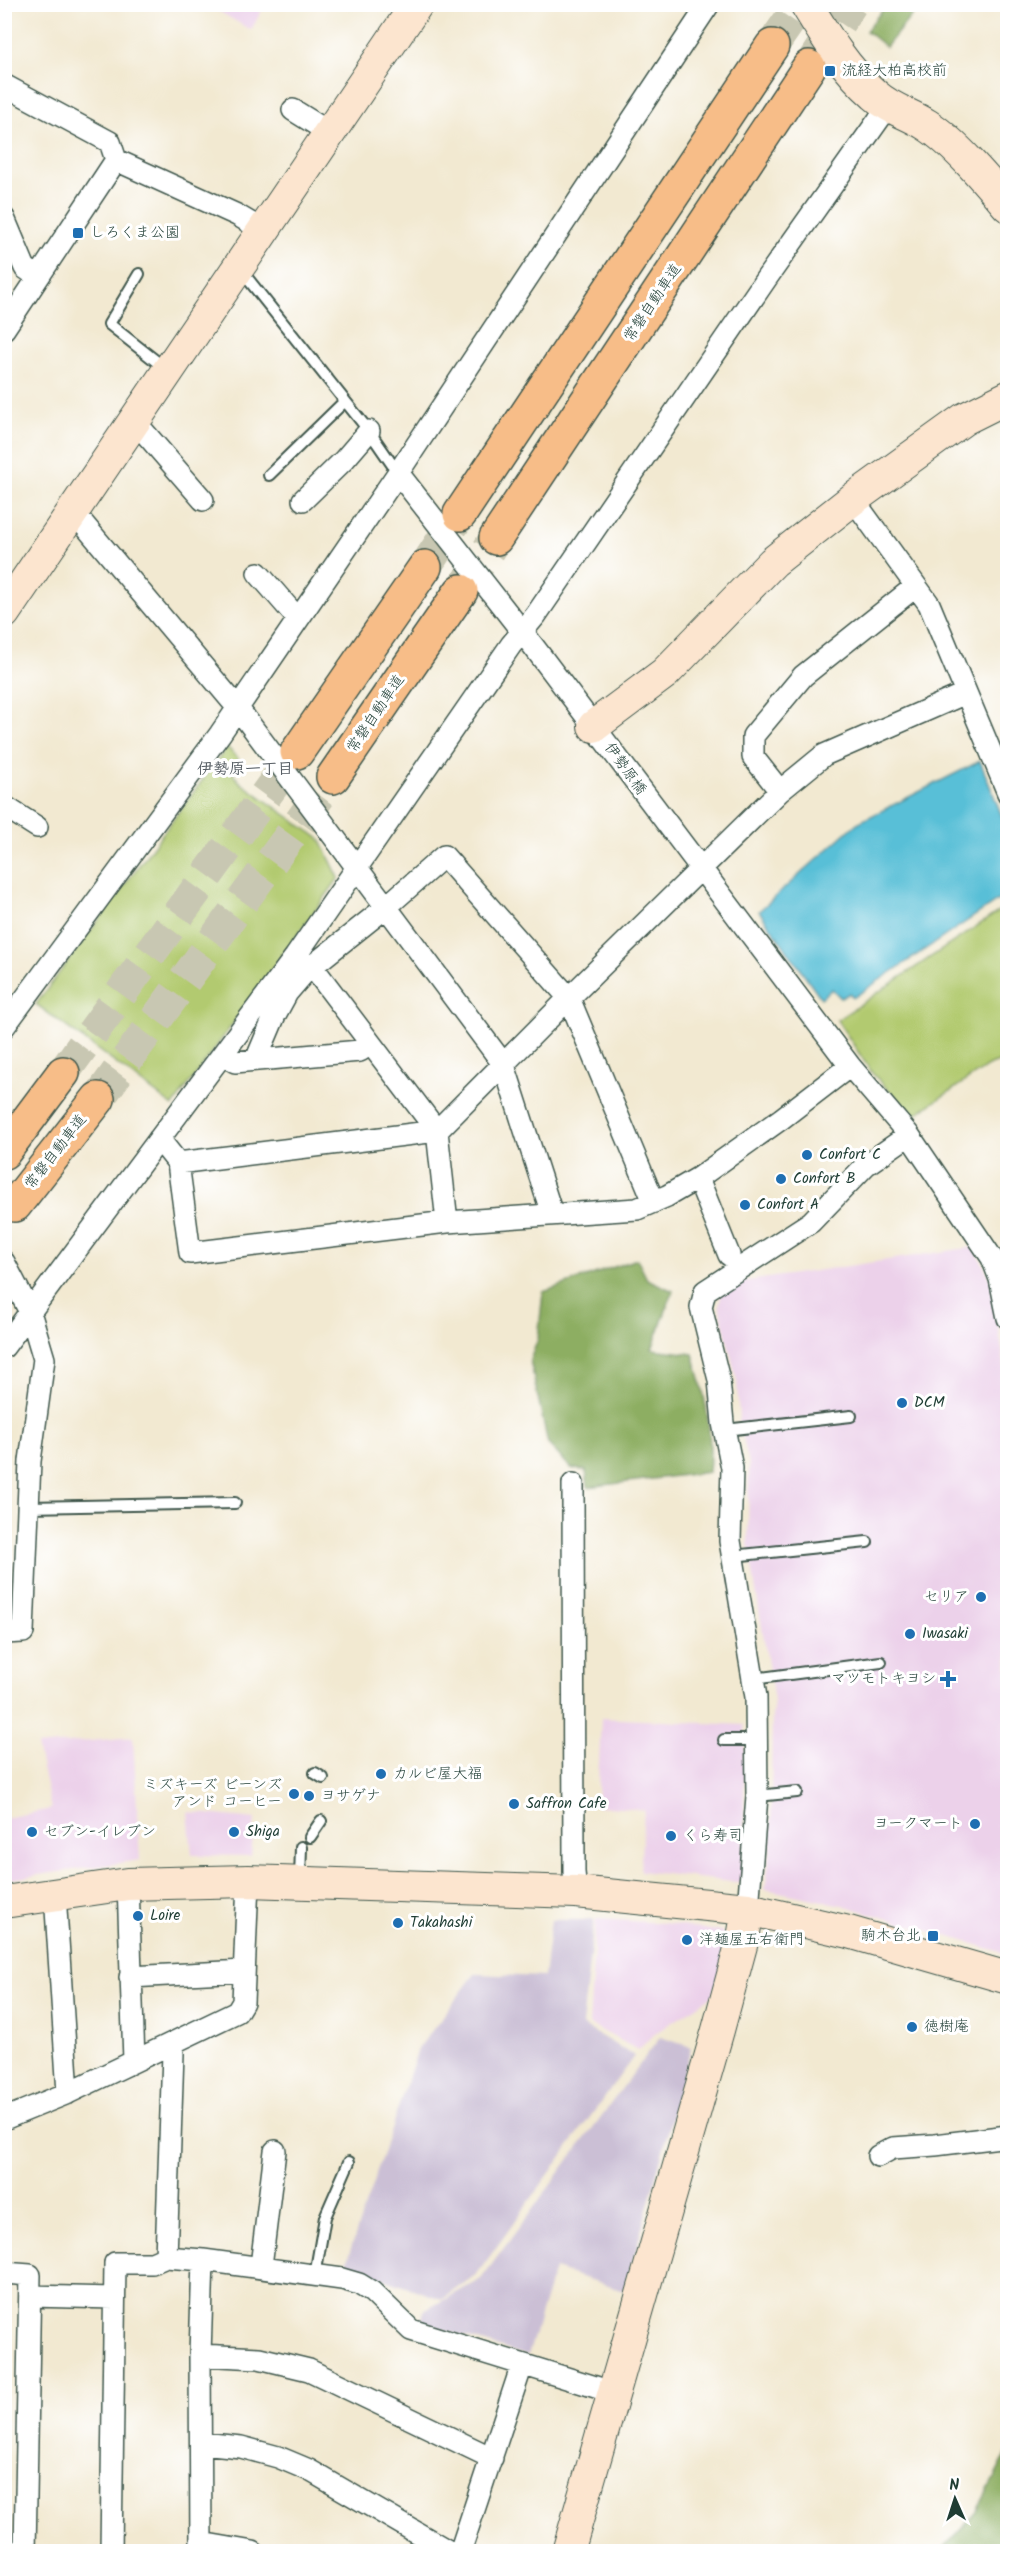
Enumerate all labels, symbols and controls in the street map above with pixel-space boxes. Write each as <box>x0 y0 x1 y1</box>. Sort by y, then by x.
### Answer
place label: 流経大柏高校前 <box>842 59 947 83</box>
marker: 流経大柏高校前 <box>823 64 837 78</box>
place label: しろくま公園 <box>90 221 180 245</box>
marker: しろくま公園 <box>71 226 85 240</box>
street label: 常磐自動車道 <box>618 259 688 347</box>
street label: 常磐自動車道 <box>341 670 411 758</box>
street label: 伊勢原橋 <box>598 738 652 800</box>
district label: 伊勢原一丁目 <box>197 757 293 782</box>
street label: 常磐自動車道 <box>19 1109 93 1195</box>
place label: Confort C <box>819 1143 881 1167</box>
marker: Confort C <box>800 1148 814 1162</box>
place label: Confort B <box>793 1167 856 1191</box>
marker: Confort B <box>774 1172 788 1186</box>
place label: Confort A <box>757 1193 819 1217</box>
marker: Confort A <box>738 1198 752 1212</box>
place label: DCM <box>914 1391 945 1415</box>
marker: DCM <box>895 1396 909 1410</box>
place label: セリア <box>924 1585 969 1609</box>
marker: セリア <box>974 1590 988 1604</box>
place label: Iwasaki <box>922 1622 969 1646</box>
marker: Iwasaki <box>903 1627 917 1641</box>
place label: マツモトキヨシ <box>831 1667 936 1691</box>
marker: マツモトキヨシ <box>941 1672 955 1686</box>
place label: カルビ屋大福 <box>393 1762 482 1786</box>
marker: カルビ屋大福 <box>374 1767 388 1781</box>
place label: ミズキーズ ビーンズ アンド コーヒー <box>143 1773 282 1814</box>
place label: ヨサゲナ <box>321 1784 381 1808</box>
marker: ミズキーズ ビーンズ アンド コーヒー <box>287 1787 301 1801</box>
marker: ヨサゲナ <box>302 1789 316 1803</box>
place label: Saffron Cafe <box>526 1792 607 1816</box>
marker: Saffron Cafe <box>507 1797 521 1811</box>
place label: ヨークマート <box>874 1812 963 1836</box>
marker: ヨークマート <box>968 1817 982 1831</box>
place label: セブン-イレブン <box>44 1820 156 1844</box>
place label: Shiga <box>246 1820 280 1844</box>
place label: くら寿司 <box>683 1824 743 1848</box>
marker: セブン-イレブン <box>25 1825 39 1839</box>
marker: Shiga <box>227 1825 241 1839</box>
marker: くら寿司 <box>664 1829 678 1843</box>
place label: Loire <box>150 1904 181 1928</box>
marker: Loire <box>131 1909 145 1923</box>
place label: Takahashi <box>410 1911 474 1935</box>
marker: Takahashi <box>391 1916 405 1930</box>
place label: 駒木台北 <box>861 1924 921 1948</box>
place label: 洋麺屋五右衛門 <box>699 1928 804 1952</box>
marker: 駒木台北 <box>926 1929 940 1943</box>
marker: 洋麺屋五右衛門 <box>680 1933 694 1947</box>
place label: 徳樹庵 <box>924 2015 969 2039</box>
marker: 徳樹庵 <box>905 2020 919 2034</box>
north arrow <box>925 2469 985 2529</box>
text: N <box>949 2473 960 2498</box>

